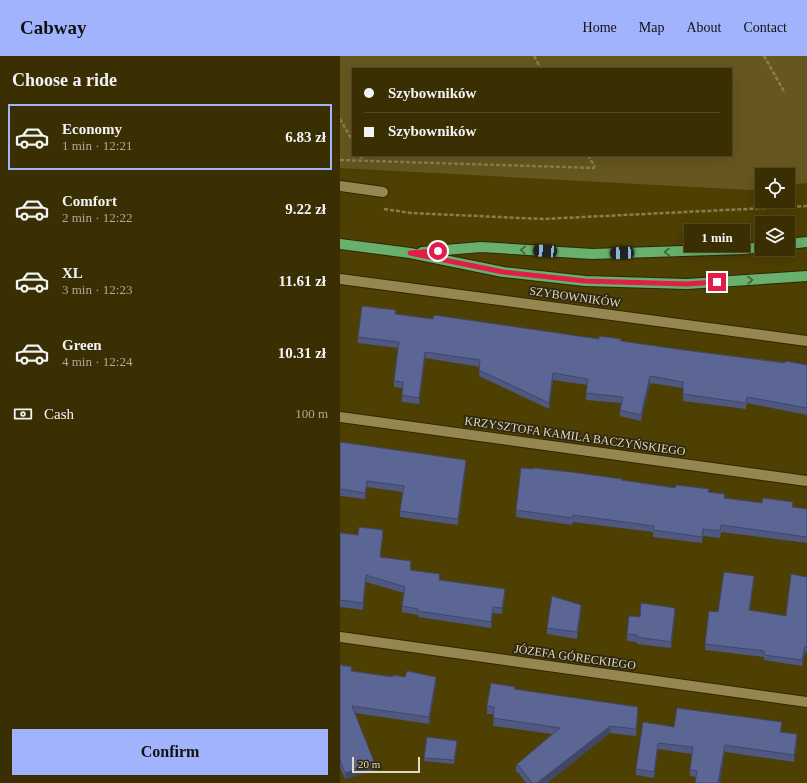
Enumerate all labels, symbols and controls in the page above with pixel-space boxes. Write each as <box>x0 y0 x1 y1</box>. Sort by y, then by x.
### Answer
text: Cabway <box>20 17 87 38</box>
text: Home <box>583 20 617 35</box>
text: Map <box>639 20 664 35</box>
text: About <box>686 20 721 35</box>
text: Contact <box>743 20 787 35</box>
text: Choose a ride <box>12 70 117 90</box>
text: Szybowników <box>388 85 476 101</box>
icon: car <box>14 119 50 155</box>
text: Economy <box>62 121 122 137</box>
text: Szybowników <box>388 123 476 139</box>
text: 6.83 zł <box>285 129 326 145</box>
text: 1 min · 12:21 <box>62 138 132 153</box>
map controls <box>755 168 795 256</box>
button: locate <box>755 168 795 208</box>
icon: car <box>14 191 50 227</box>
text: Comfort <box>62 193 117 209</box>
text: 9.22 zł <box>285 201 326 217</box>
text: 2 min · 12:22 <box>62 210 132 225</box>
button: layers <box>755 216 795 256</box>
callout: 1 min <box>684 224 750 252</box>
text: 1 min <box>701 230 733 245</box>
route start <box>429 242 447 260</box>
car <box>533 244 557 258</box>
one-way arrow <box>520 245 526 254</box>
car <box>610 247 634 259</box>
one-way arrow <box>664 247 670 256</box>
icon: car <box>14 263 50 299</box>
text: XL <box>62 265 83 281</box>
text: 11.61 zł <box>279 273 326 289</box>
route end <box>708 273 726 291</box>
one-way arrow <box>747 276 753 285</box>
text: 3 min · 12:23 <box>62 282 132 297</box>
street label: SZYBOWNIKÓW <box>528 284 622 310</box>
icon: car <box>14 335 50 371</box>
text: Green <box>62 337 102 353</box>
text: 10.31 zł <box>278 345 326 361</box>
text: 4 min · 12:24 <box>62 354 132 369</box>
icon: cash <box>12 403 34 425</box>
text: Cash <box>44 406 74 422</box>
text: 100 m <box>295 406 328 421</box>
street label: KRZYSZTOFA KAMILA BACZYŃSKIEGO <box>464 414 687 458</box>
street label: JÓZEFA GÓRECKIEGO <box>513 642 637 673</box>
button: Confirm <box>12 729 328 775</box>
scale bar <box>352 755 420 774</box>
text: 20 m <box>358 758 380 770</box>

